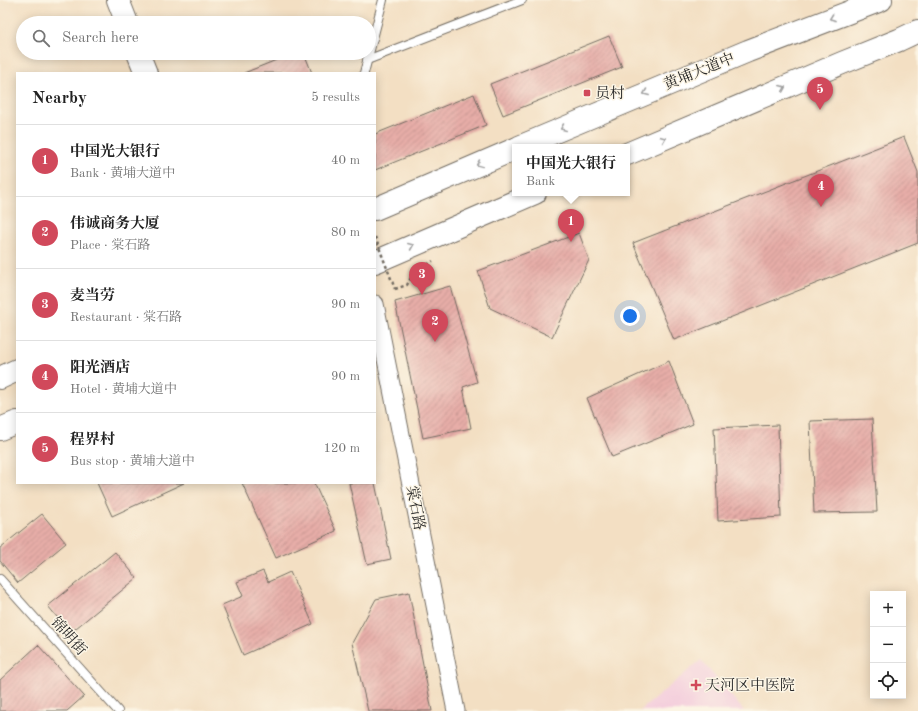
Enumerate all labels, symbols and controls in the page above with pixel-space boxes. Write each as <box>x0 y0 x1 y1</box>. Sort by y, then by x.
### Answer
one-way arrow <box>828 14 835 22</box>
search box <box>16 16 376 60</box>
icon: search <box>30 27 52 49</box>
text: Search here <box>62 31 139 46</box>
street label: 黄埔大道中 <box>661 50 737 93</box>
pin: 5 <box>807 77 833 110</box>
place label: 员村 <box>595 85 625 102</box>
one-way arrow <box>778 85 786 93</box>
marker: 员村 <box>582 88 592 98</box>
one-way arrow <box>643 88 650 96</box>
text: Nearby <box>32 90 87 107</box>
text: 5 results <box>311 91 360 104</box>
one-way arrow <box>559 124 566 132</box>
one-way arrow <box>659 135 666 143</box>
popup <box>512 144 630 196</box>
text: 中国光大银行 <box>70 145 160 160</box>
text: 1 <box>41 154 49 167</box>
text: 40 m <box>331 154 360 167</box>
text: 中国光大银行 <box>526 157 616 172</box>
one-way arrow <box>476 159 484 167</box>
text: Bank · 黄埔大道中 <box>70 167 175 180</box>
pin: 4 <box>808 174 834 207</box>
text: Bank <box>526 175 555 188</box>
pin: 1 <box>558 209 584 242</box>
text: 伟诚商务大厦 <box>70 217 160 232</box>
text: 2 <box>41 226 49 239</box>
text: 80 m <box>331 226 360 239</box>
text: Place · 棠石路 <box>70 239 150 252</box>
one-way arrow <box>406 243 414 251</box>
pin: 3 <box>409 262 435 295</box>
text: 麦当劳 <box>70 289 115 304</box>
text: 3 <box>41 298 49 311</box>
text: 90 m <box>331 298 360 311</box>
your location <box>620 306 640 326</box>
pin: 2 <box>422 309 448 342</box>
text: Restaurant · 棠石路 <box>70 311 182 324</box>
text: 阳光酒店 <box>70 361 130 376</box>
text: 4 <box>41 370 49 383</box>
text: 90 m <box>331 370 360 383</box>
text: Hotel · 黄埔大道中 <box>70 383 177 396</box>
text: 程界村 <box>70 433 115 448</box>
text: 5 <box>41 442 49 455</box>
text: 120 m <box>323 442 360 455</box>
text: Bus stop · 黄埔大道中 <box>70 455 195 468</box>
street label: 棠石路 <box>403 484 428 532</box>
map controls <box>870 591 906 699</box>
button: + <box>870 591 906 627</box>
street label: 锦明街 <box>47 614 90 659</box>
button: − <box>870 627 906 663</box>
button: locate <box>870 663 906 699</box>
place label: 天河区中医院 <box>705 677 795 694</box>
marker: 天河区中医院 <box>690 679 702 691</box>

